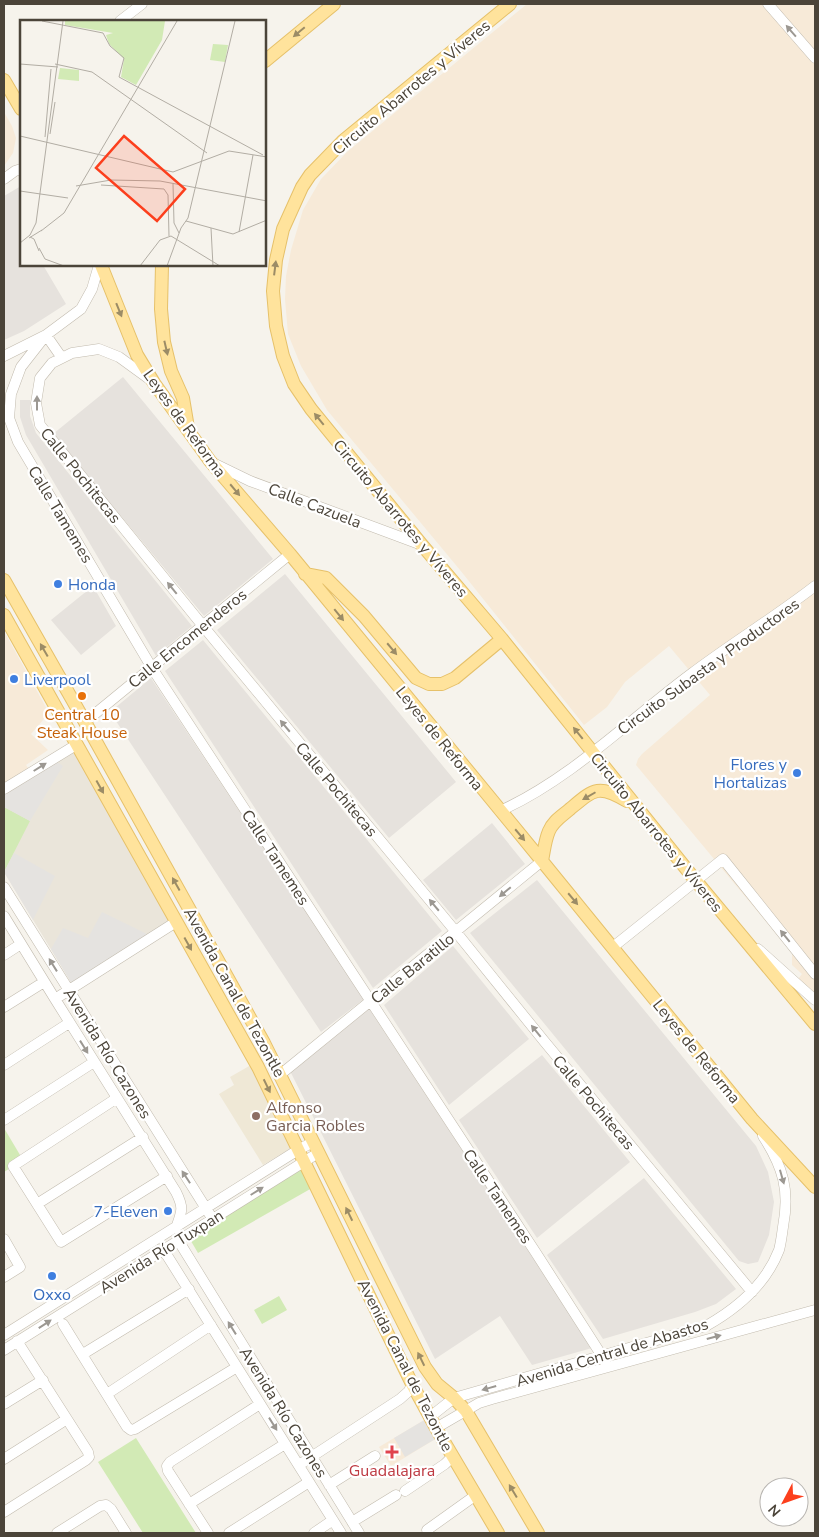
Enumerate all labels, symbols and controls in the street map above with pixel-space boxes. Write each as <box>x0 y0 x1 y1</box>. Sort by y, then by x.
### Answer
street label: Circuito Abarrotes y Víveres <box>328 15 495 160</box>
inset map <box>20 20 266 266</box>
one-way arrow <box>786 25 797 38</box>
one-way arrow <box>293 27 306 38</box>
one-way arrow <box>272 259 280 275</box>
one-way arrow <box>116 303 124 317</box>
one-way arrow <box>162 341 170 356</box>
street label: Leyes de Reforma <box>138 365 231 482</box>
one-way arrow <box>33 395 41 411</box>
one-way arrow <box>314 413 325 426</box>
street label: Calle Pochitecas <box>35 423 126 528</box>
street label: Circuito Abarrotes y Víveres <box>328 435 473 602</box>
street label: Calle Tamemes <box>22 462 98 567</box>
street label: Calle Cazuela <box>265 478 364 534</box>
one-way arrow <box>229 483 240 496</box>
place label: Honda <box>68 574 116 596</box>
marker: Honda <box>52 578 64 590</box>
one-way arrow <box>167 582 178 595</box>
street label: Calle Encomenderos <box>124 584 252 694</box>
street label: Circuito Subasta y Productores <box>613 593 804 740</box>
one-way arrow <box>334 608 345 621</box>
one-way arrow <box>39 643 48 656</box>
one-way arrow <box>386 643 398 655</box>
place label: Liverpool <box>24 669 91 691</box>
marker: Liverpool <box>8 673 20 685</box>
street label: Leyes de Reforma <box>390 682 488 795</box>
marker: Central 10 Steak House <box>76 690 88 702</box>
place label: Central 10 Steak House <box>37 704 127 744</box>
one-way arrow <box>280 720 291 733</box>
one-way arrow <box>573 727 584 740</box>
street label: Calle Pochitecas <box>290 738 382 842</box>
street label: Circuito Abarrotes y Víveres <box>585 748 728 917</box>
place label: Flores y Hortalizas <box>714 754 788 794</box>
one-way arrow <box>34 762 47 772</box>
marker: Flores y Hortalizas <box>791 767 803 779</box>
one-way arrow <box>96 780 104 795</box>
one-way arrow <box>582 791 595 800</box>
street label: Calle Tamemes <box>236 805 314 910</box>
one-way arrow <box>515 828 526 841</box>
one-way arrow <box>171 877 180 890</box>
one-way arrow <box>499 887 512 898</box>
one-way arrow <box>568 892 579 905</box>
one-way arrow <box>428 899 439 912</box>
street label: Avenida Canal de Tezontle <box>178 904 290 1081</box>
street label: Calle Baratillo <box>366 928 459 1009</box>
one-way arrow <box>779 930 790 943</box>
one-way arrow <box>184 937 192 952</box>
one-way arrow <box>49 959 58 972</box>
street label: Avenida Río Cazones <box>58 984 156 1123</box>
street label: Leyes de Reforma <box>647 995 745 1108</box>
one-way arrow <box>531 1024 541 1038</box>
one-way arrow <box>80 1040 89 1054</box>
street label: Calle Pochitecas <box>547 1051 639 1155</box>
one-way arrow <box>263 1079 271 1093</box>
place label: Alfonso Garcia Robles <box>266 1097 365 1137</box>
marker: Alfonso Garcia Robles <box>250 1110 262 1122</box>
street label: Calle Tamemes <box>457 1145 537 1248</box>
one-way arrow <box>778 1169 786 1185</box>
one-way arrow <box>182 1170 191 1184</box>
one-way arrow <box>250 1186 263 1195</box>
place label: 7-Eleven <box>94 1201 158 1223</box>
street label: Avenida Río Tuxpan <box>95 1205 228 1299</box>
marker: 7-Eleven <box>162 1205 174 1217</box>
one-way arrow <box>345 1206 353 1221</box>
marker: Oxxo <box>46 1270 58 1282</box>
street label: Avenida Canal de Tezontle <box>352 1275 458 1455</box>
place label: Oxxo <box>33 1284 71 1306</box>
street label: Avenida Central de Abastos <box>513 1313 711 1393</box>
one-way arrow <box>38 1319 52 1328</box>
one-way arrow <box>227 1321 237 1335</box>
one-way arrow <box>707 1333 722 1341</box>
street label: Avenida Río Cazones <box>234 1343 332 1482</box>
one-way arrow <box>417 1352 425 1366</box>
one-way arrow <box>482 1385 497 1393</box>
one-way arrow <box>268 1417 277 1430</box>
marker: Guadalajara <box>386 1446 398 1458</box>
place label: Guadalajara <box>349 1460 435 1482</box>
north arrow <box>759 1477 809 1527</box>
one-way arrow <box>509 1485 518 1498</box>
text: N <box>764 1500 785 1520</box>

